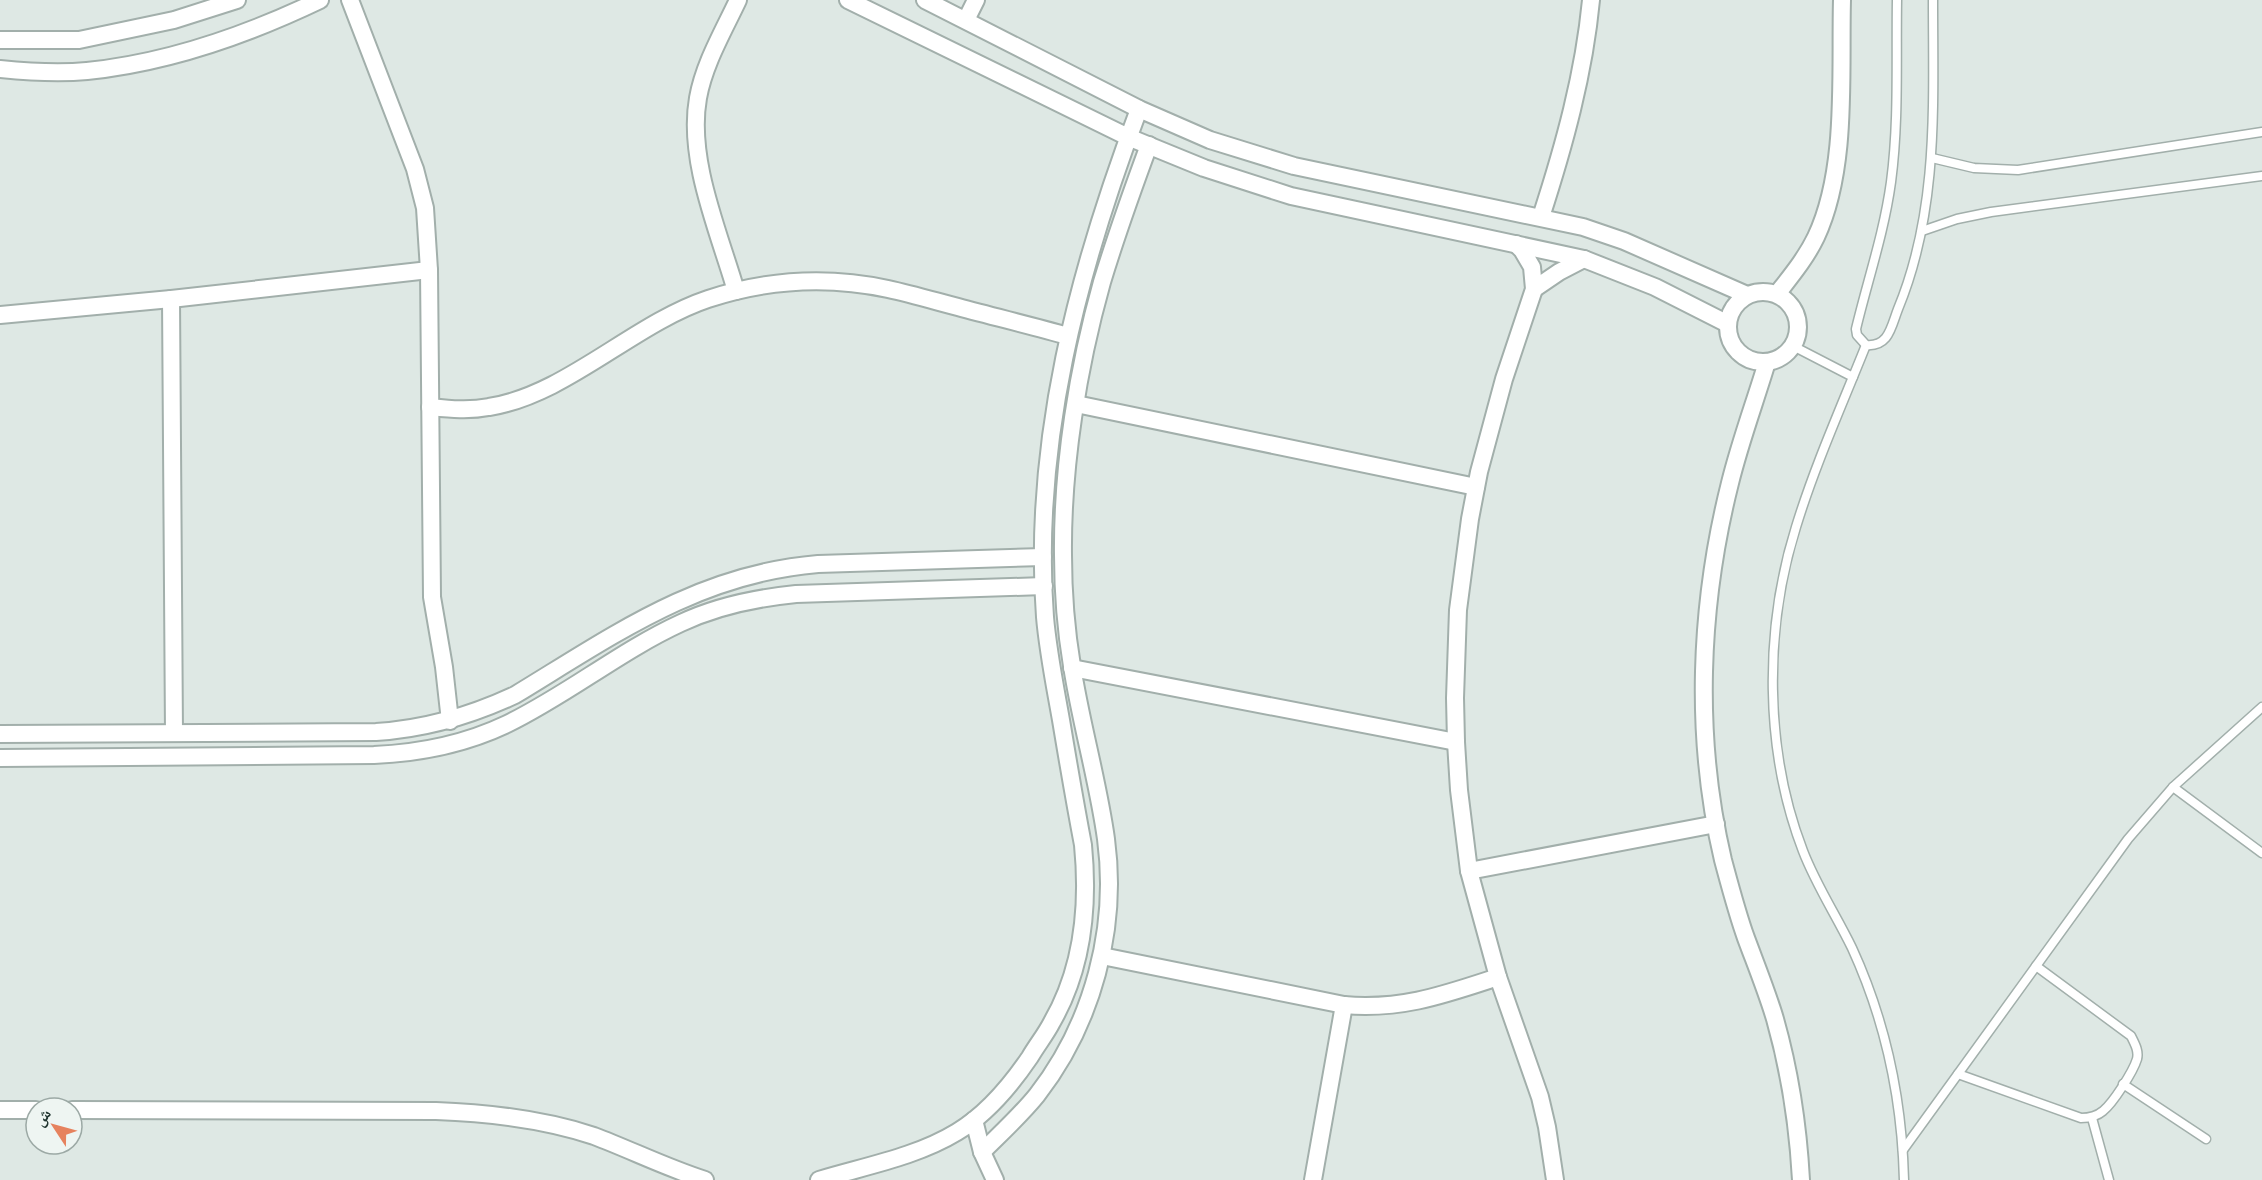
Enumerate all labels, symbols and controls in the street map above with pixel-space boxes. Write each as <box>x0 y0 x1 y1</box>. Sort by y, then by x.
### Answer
north arrow <box>24 1096 84 1156</box>
text: ش <box>29 1104 57 1131</box>

